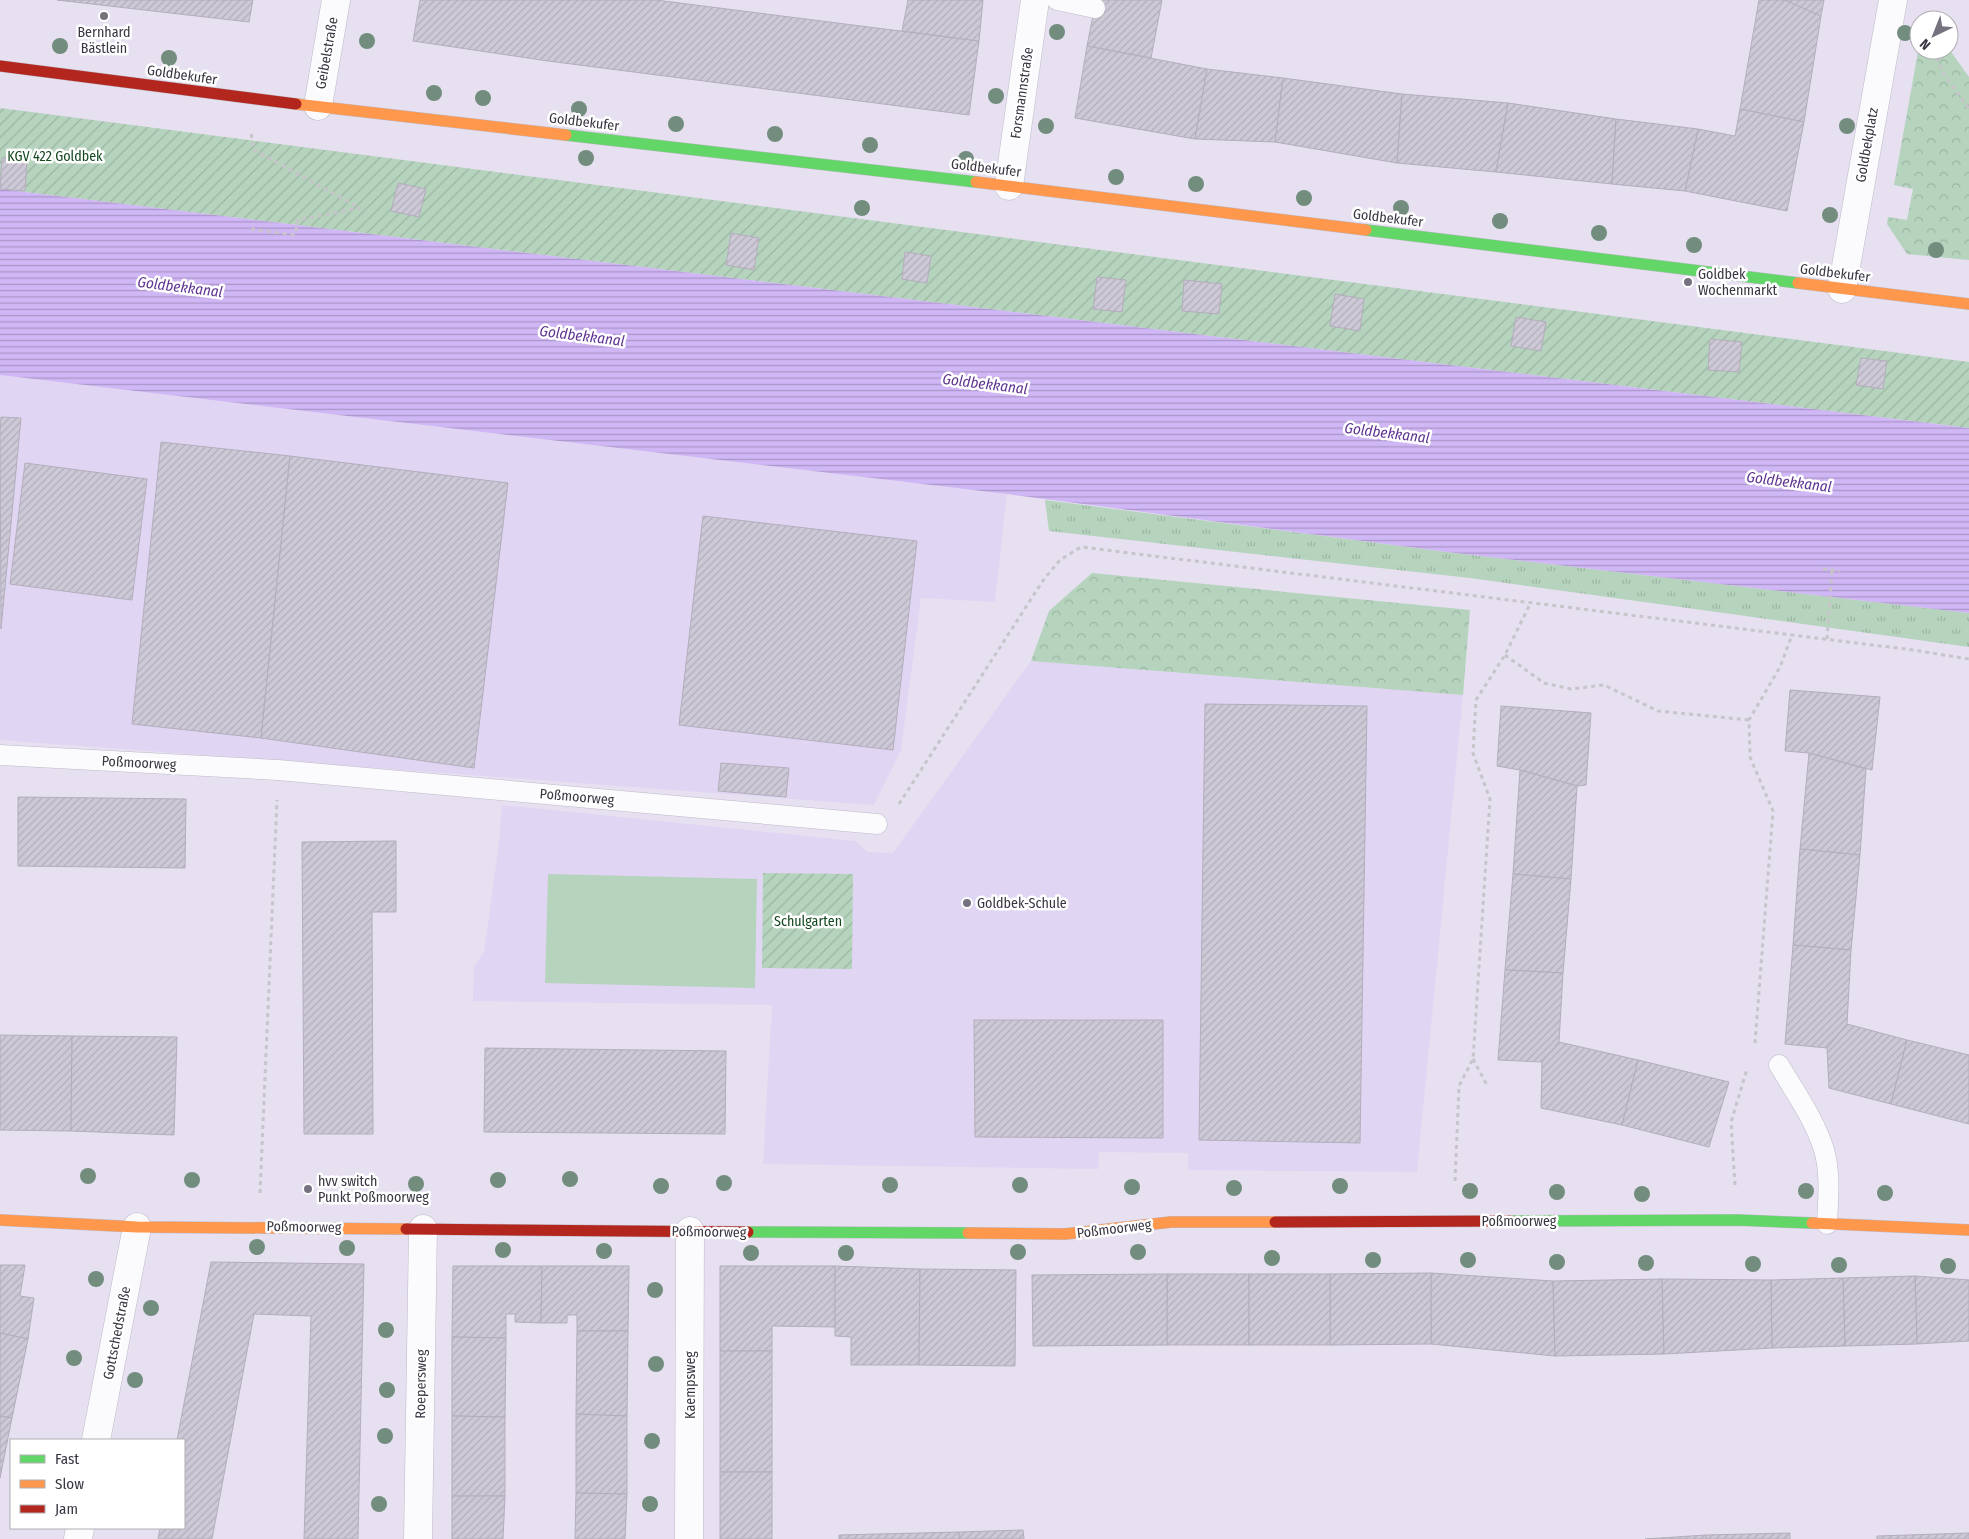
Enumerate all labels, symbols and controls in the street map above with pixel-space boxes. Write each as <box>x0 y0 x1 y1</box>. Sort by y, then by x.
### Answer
marker: Bernhard Bästlein <box>98 10 110 22</box>
north arrow <box>1909 10 1959 60</box>
street label: Geibelstraße <box>312 16 342 90</box>
place label: Bernhard Bästlein <box>77 24 131 57</box>
text: N <box>1917 35 1934 53</box>
street label: Forsmannstraße <box>1007 46 1037 140</box>
street label: Goldbekufer <box>146 62 218 88</box>
street label: Goldbekplatz <box>1852 106 1882 184</box>
street label: Goldbekufer <box>548 109 620 135</box>
park label: KGV 422 Goldbek <box>7 148 103 165</box>
street label: Goldbekufer <box>950 155 1022 181</box>
street label: Goldbekufer <box>1352 205 1424 231</box>
street label: Goldbekufer <box>1799 260 1871 286</box>
place label: Goldbek Wochenmarkt <box>1698 266 1777 299</box>
water label: Goldbekkanal <box>137 273 224 301</box>
marker: Goldbek Wochenmarkt <box>1682 276 1694 288</box>
water label: Goldbekkanal <box>539 322 626 350</box>
water label: Goldbekkanal <box>942 370 1029 398</box>
water label: Goldbekkanal <box>1344 419 1431 447</box>
water label: Goldbekkanal <box>1746 468 1833 496</box>
street label: Poßmoorweg <box>101 753 177 773</box>
street label: Poßmoorweg <box>539 785 615 809</box>
place label: Goldbek-Schule <box>977 895 1067 912</box>
marker: Goldbek-Schule <box>961 897 973 909</box>
park label: Schulgarten <box>774 913 842 930</box>
place label: hvv switch Punkt Poßmoorweg <box>318 1173 429 1206</box>
marker: hvv switch Punkt Poßmoorweg <box>302 1183 314 1195</box>
street label: Poßmoorweg <box>1482 1213 1557 1230</box>
street label: Poßmoorweg <box>1076 1216 1153 1242</box>
street label: Poßmoorweg <box>266 1218 342 1236</box>
street label: Poßmoorweg <box>671 1223 747 1241</box>
street label: Gottschedstraße <box>100 1285 134 1381</box>
street label: Roepersweg <box>412 1349 430 1419</box>
street label: Kaempsweg <box>682 1351 699 1419</box>
legend <box>10 1439 185 1529</box>
text: Fast <box>55 1450 79 1468</box>
text: Slow <box>55 1475 84 1493</box>
text: Jam <box>55 1500 78 1518</box>

